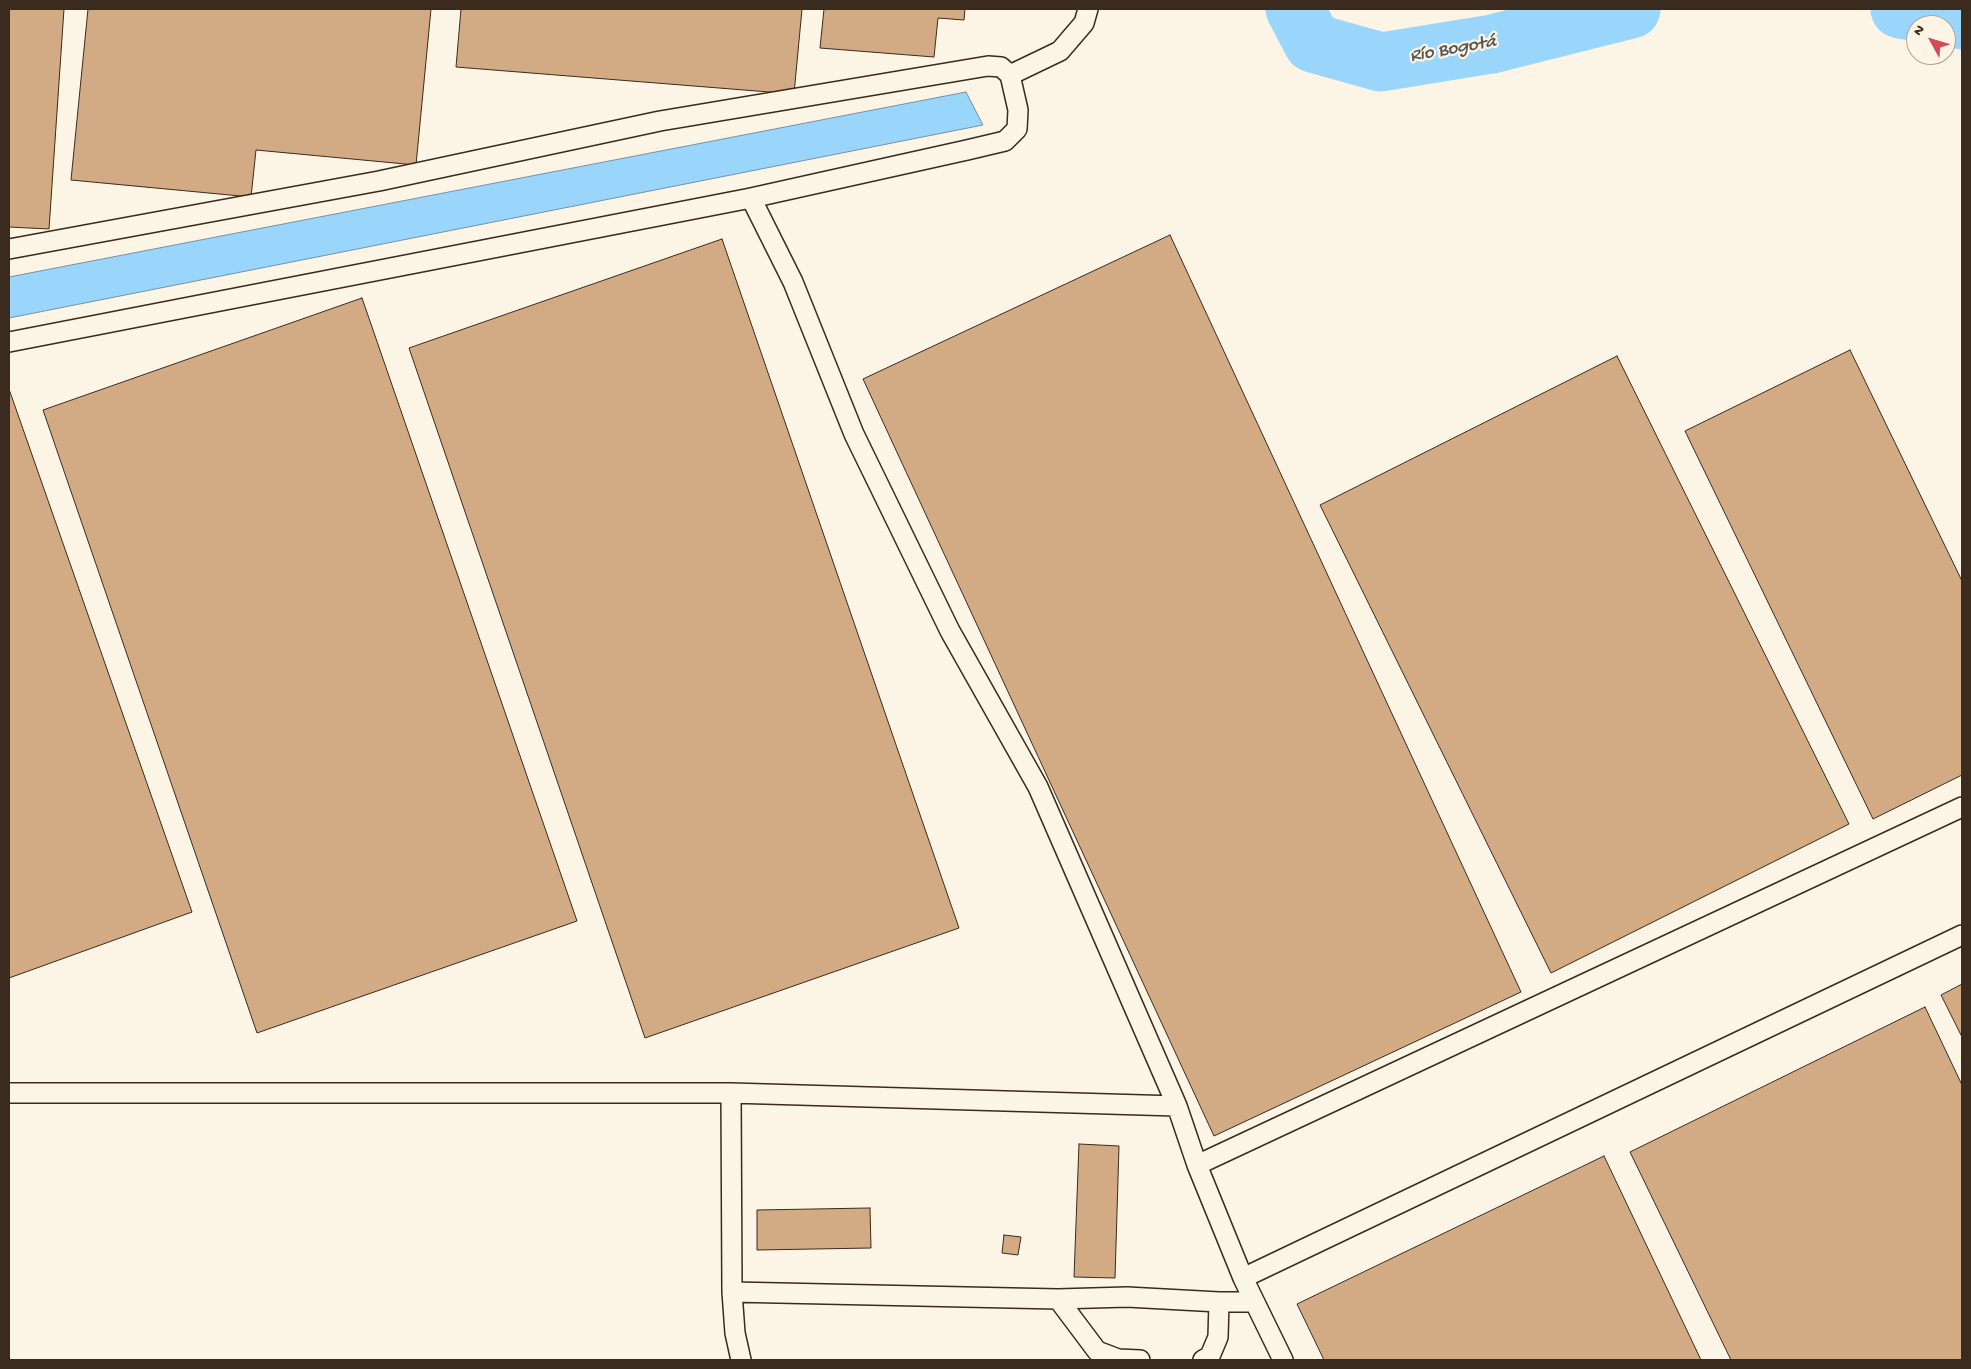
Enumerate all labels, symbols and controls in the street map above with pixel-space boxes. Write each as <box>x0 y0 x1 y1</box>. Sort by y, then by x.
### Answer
north arrow <box>1906 15 1956 65</box>
text: N <box>1910 22 1929 40</box>
water label: Río Bogotá <box>1408 31 1498 69</box>

